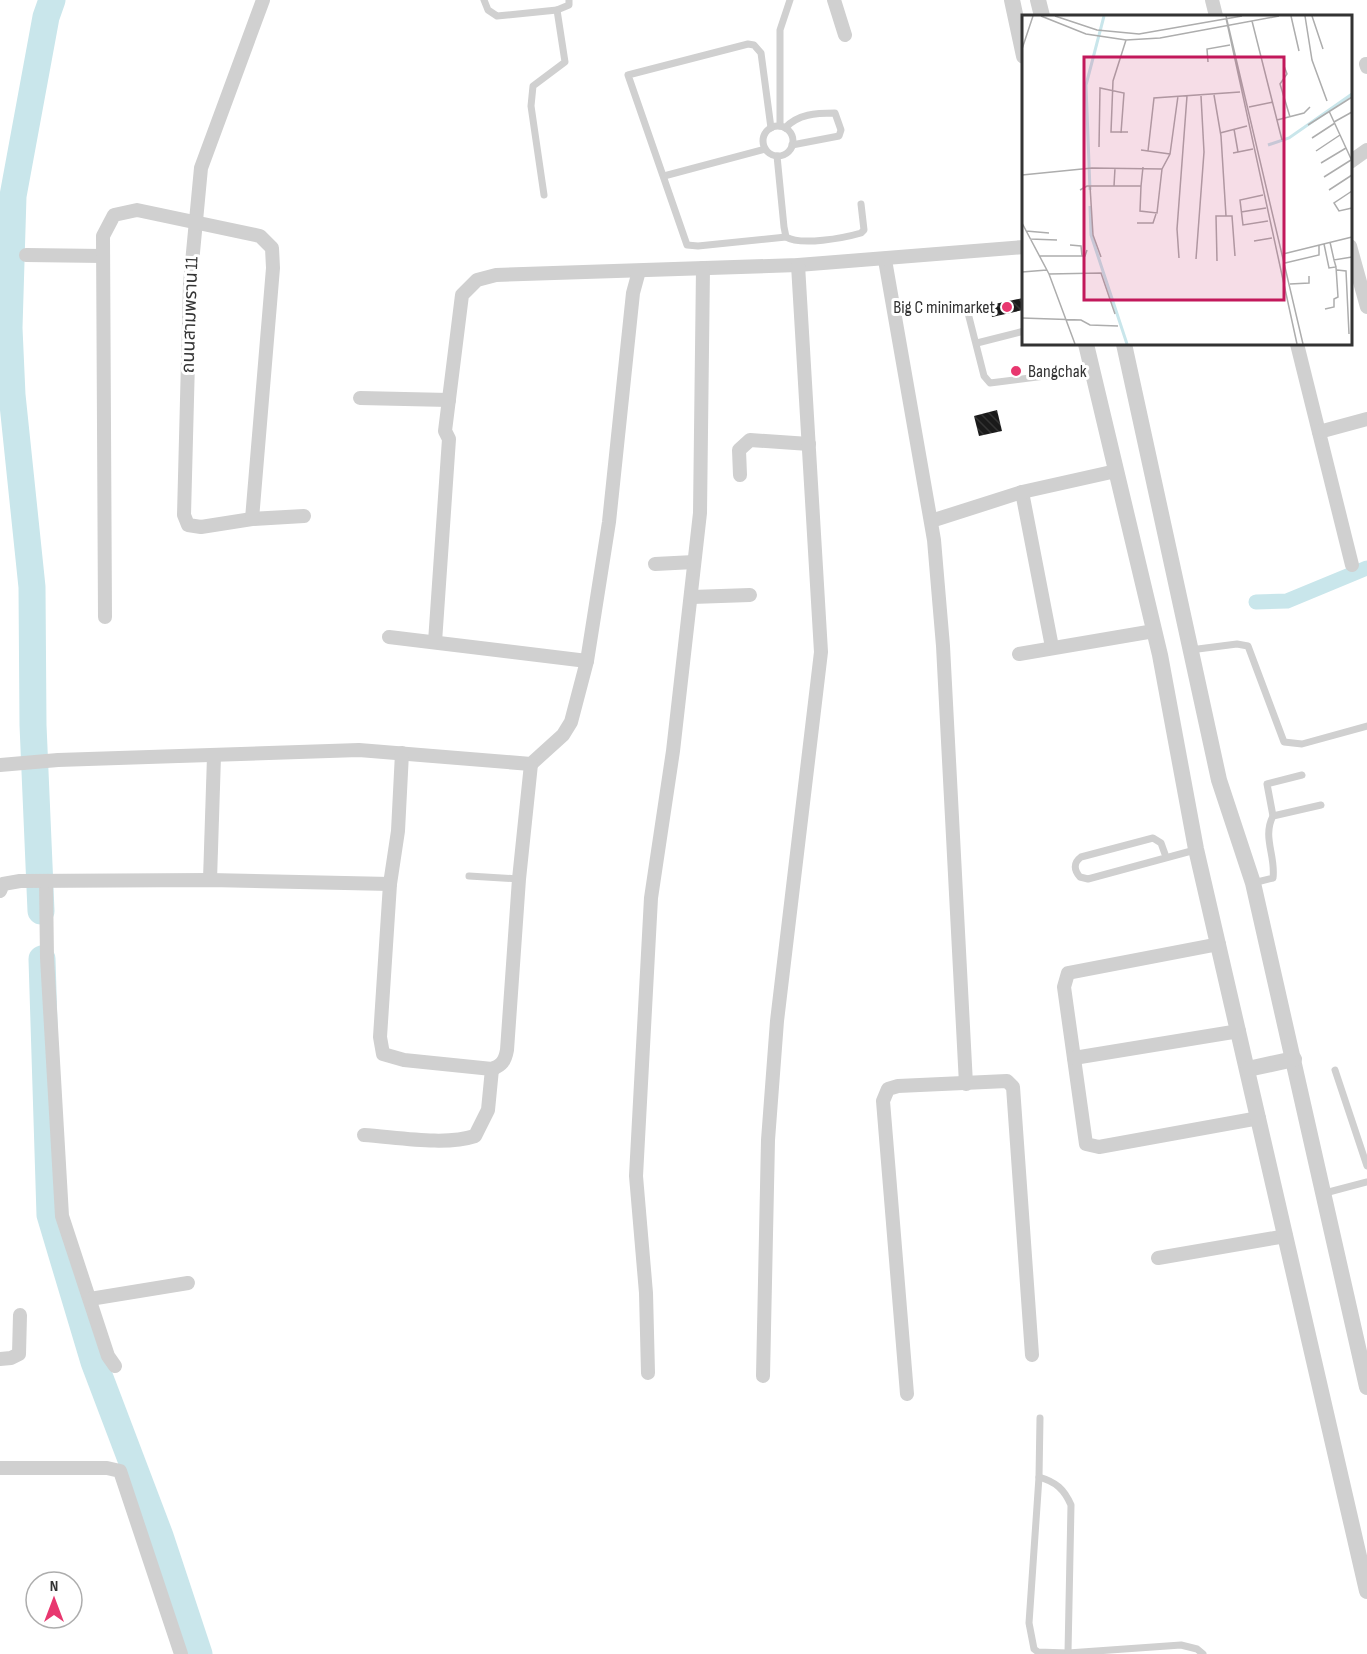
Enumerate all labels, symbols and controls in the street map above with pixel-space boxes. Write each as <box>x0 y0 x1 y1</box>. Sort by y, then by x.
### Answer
inset map <box>1022 15 1352 345</box>
street label: ถนนสามพราน 11 <box>177 256 203 374</box>
place label: Big C minimarket <box>893 297 995 318</box>
marker: Big C minimarket <box>1000 300 1014 314</box>
place label: Bangchak <box>1028 361 1087 382</box>
marker: Bangchak <box>1009 364 1023 378</box>
north arrow <box>24 1570 84 1630</box>
text: N <box>50 1577 58 1596</box>

